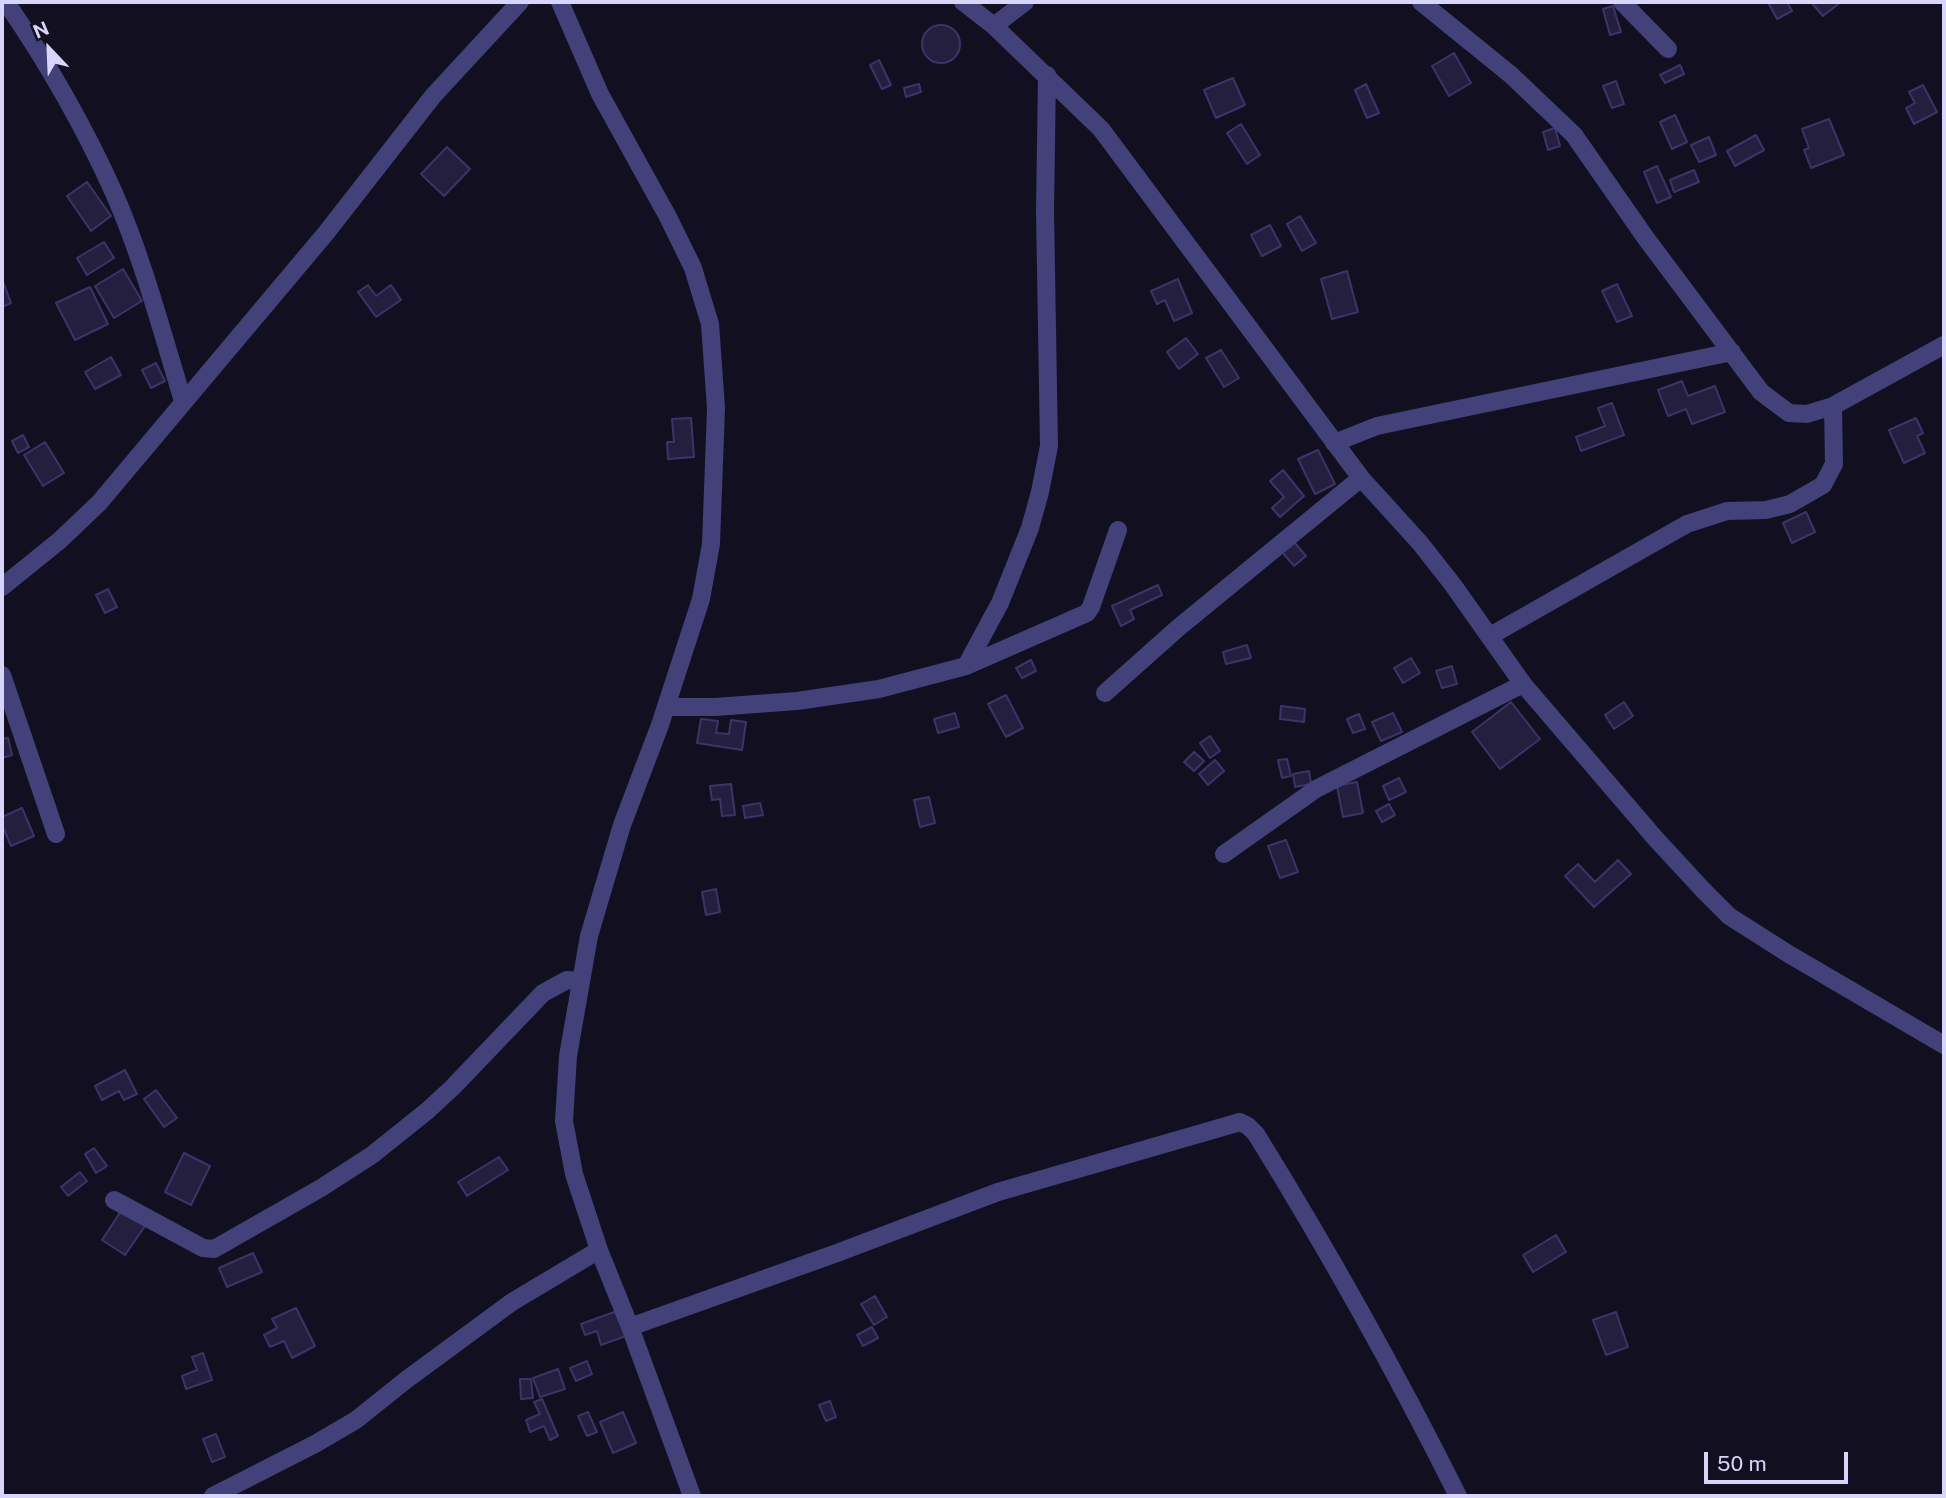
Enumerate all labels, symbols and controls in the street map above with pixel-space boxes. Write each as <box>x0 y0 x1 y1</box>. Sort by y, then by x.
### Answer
north arrow <box>14 14 84 84</box>
text: N <box>30 17 52 43</box>
scale bar <box>1708 1438 1852 1482</box>
text: 50 m <box>1717 1451 1767 1476</box>

